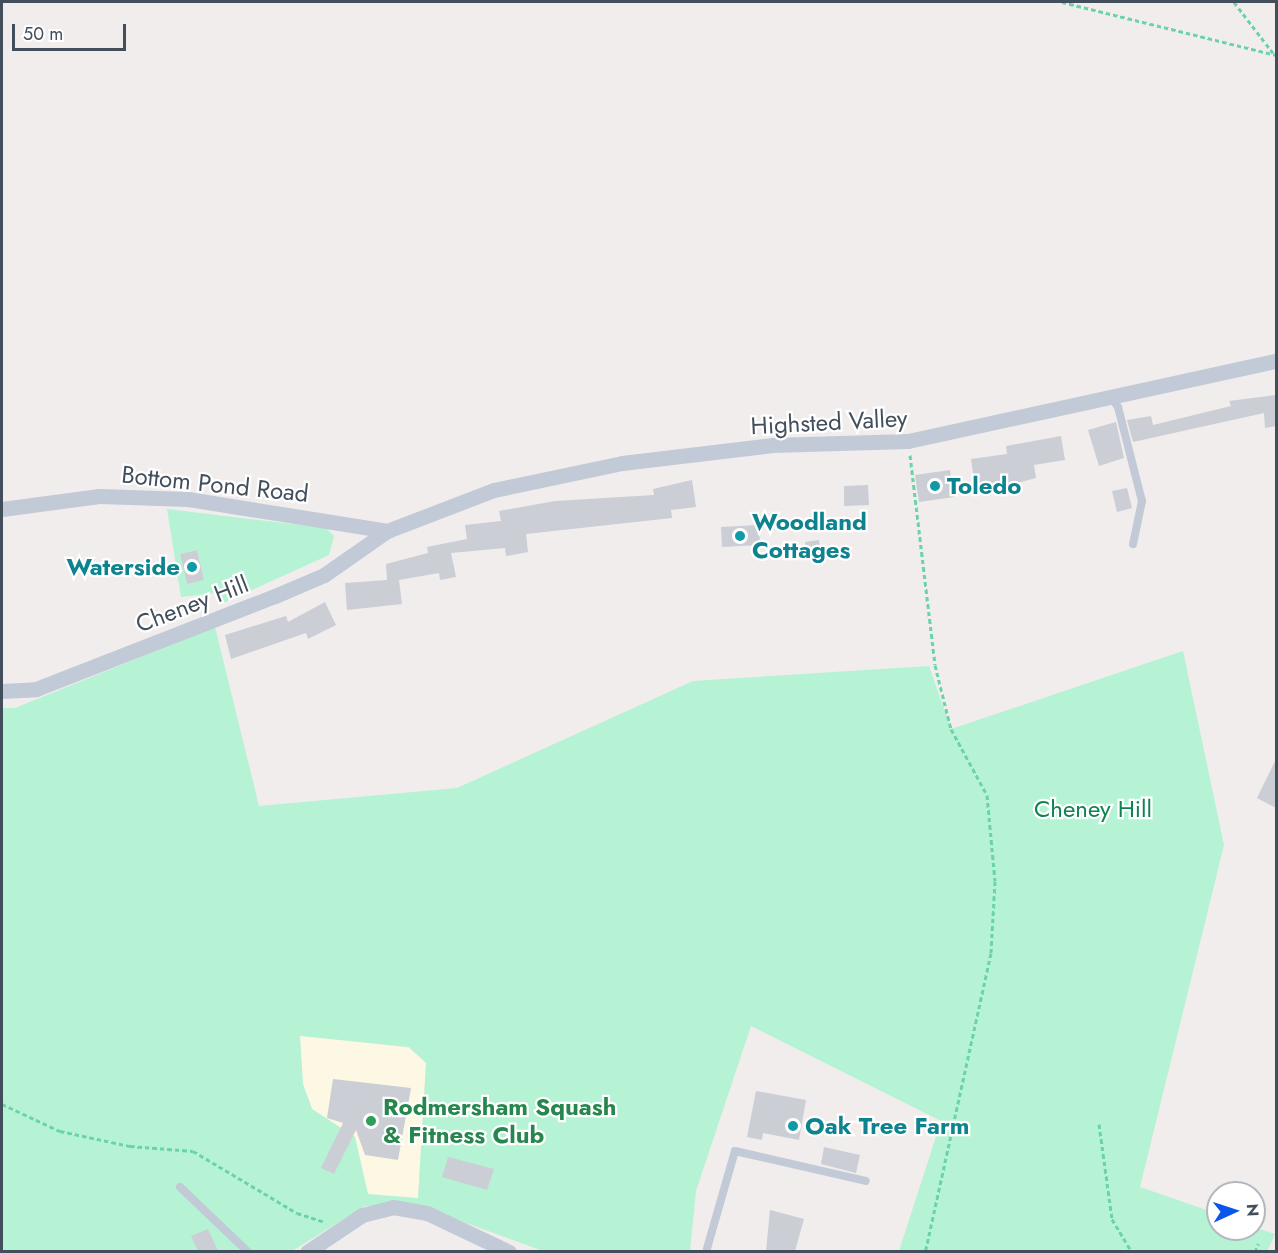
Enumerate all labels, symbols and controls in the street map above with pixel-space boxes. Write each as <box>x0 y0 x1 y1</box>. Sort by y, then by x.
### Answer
scale bar <box>15 12 129 50</box>
text: 50 m <box>23 21 63 47</box>
street label: Highsted Valley <box>750 404 908 440</box>
street label: Bottom Pond Road <box>120 460 310 508</box>
place label: Toledo <box>947 472 1021 500</box>
marker: Toledo <box>928 479 942 493</box>
place label: Woodland Cottages <box>752 508 867 564</box>
marker: Woodland Cottages <box>733 529 747 543</box>
place label: Waterside <box>67 553 180 581</box>
marker: Waterside <box>185 560 199 574</box>
street label: Cheney Hill <box>132 569 252 639</box>
park label: Cheney Hill <box>1034 795 1152 823</box>
place label: Rodmersham Squash & Fitness Club <box>383 1093 616 1149</box>
place label: Oak Tree Farm <box>805 1112 969 1140</box>
marker: Rodmersham Squash & Fitness Club <box>364 1114 378 1128</box>
marker: Oak Tree Farm <box>786 1119 800 1133</box>
north arrow <box>1206 1181 1266 1241</box>
text: N <box>1241 1203 1264 1217</box>

